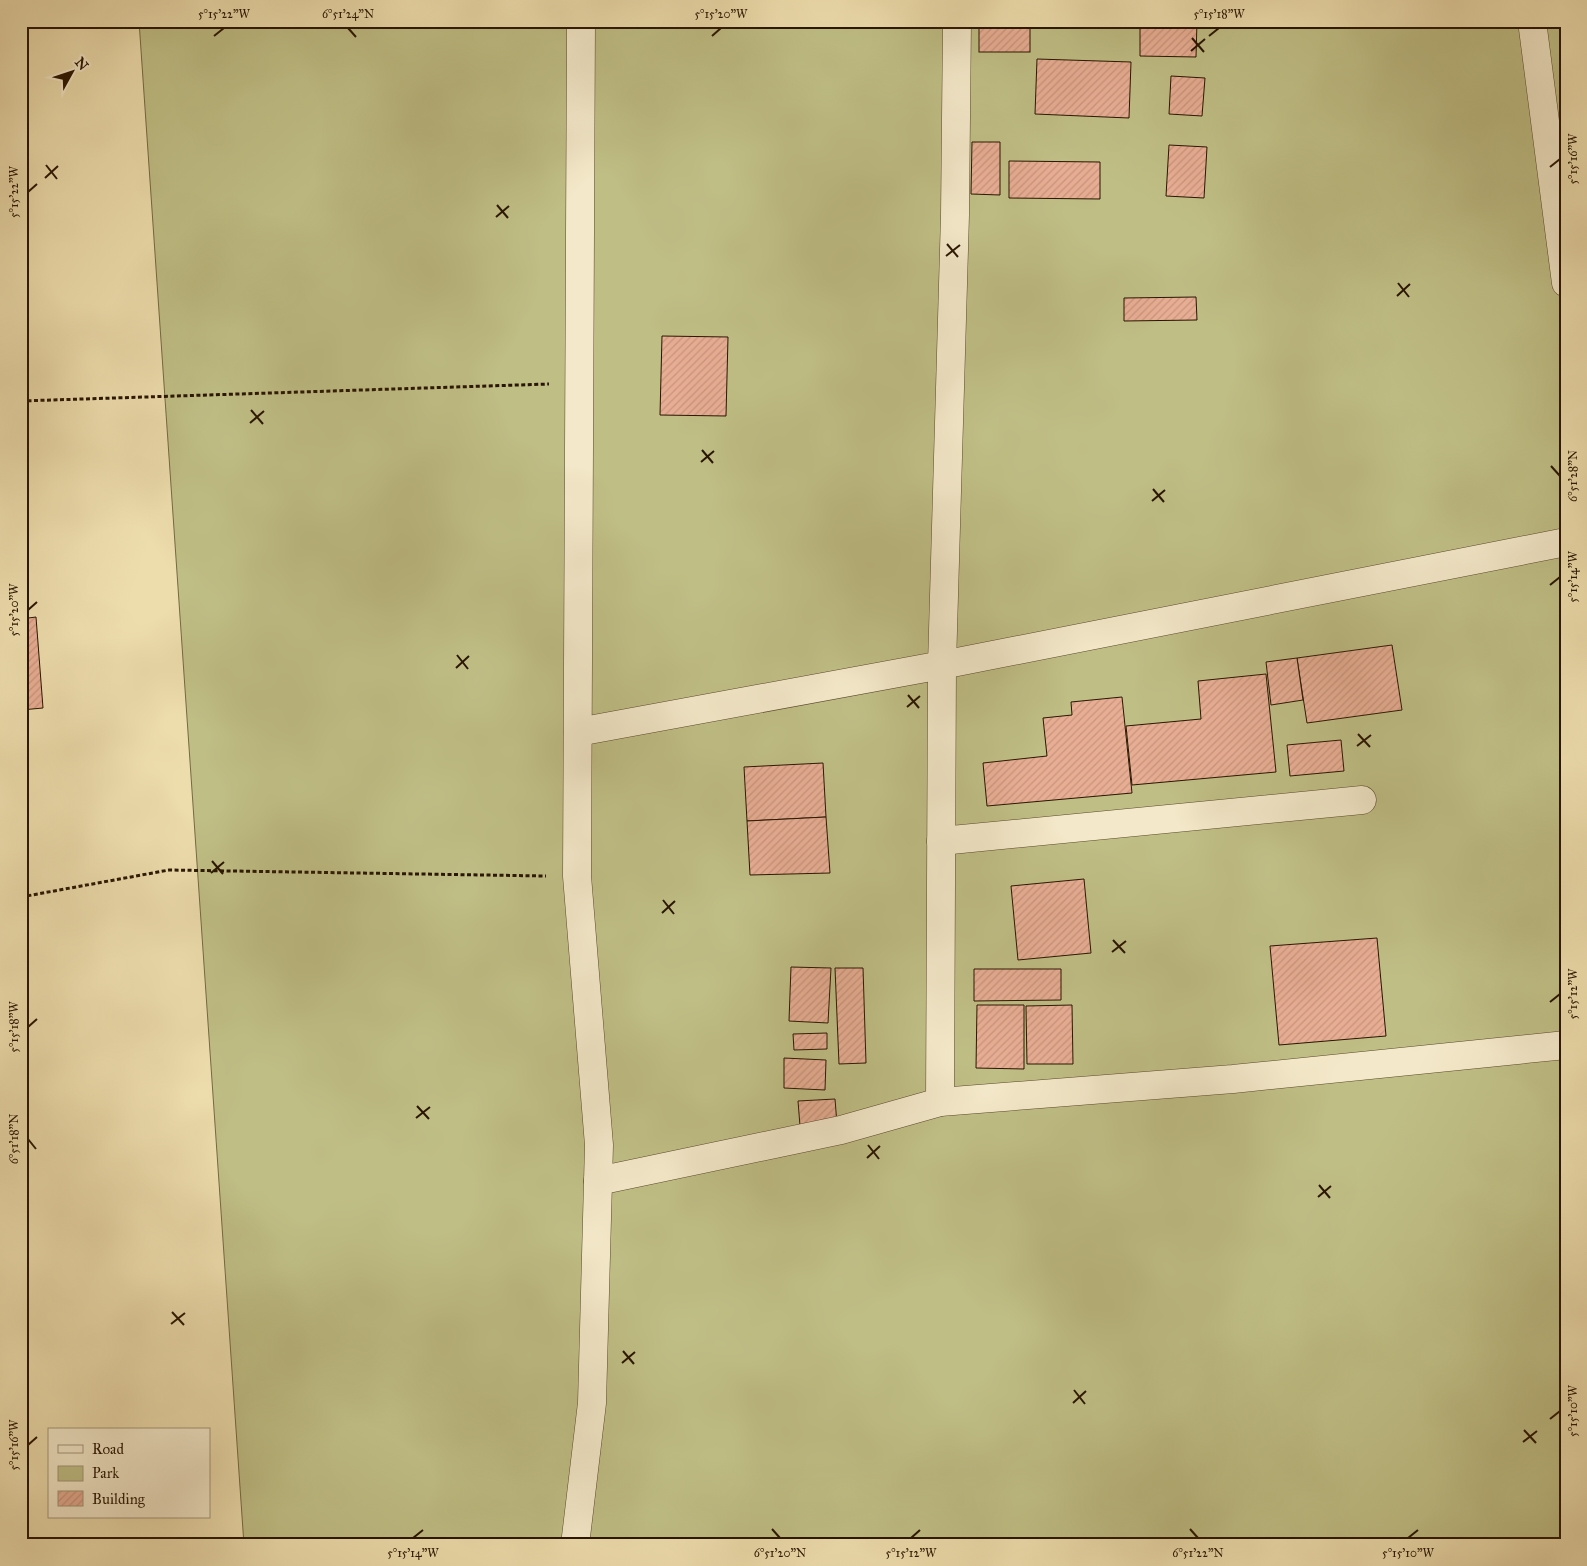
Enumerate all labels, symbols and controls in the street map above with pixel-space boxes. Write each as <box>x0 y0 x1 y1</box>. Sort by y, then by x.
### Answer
text: 5°15'22"W <box>198 7 251 21</box>
text: 6°51'24"N <box>322 7 374 21</box>
text: 5°15'20"W <box>694 7 748 21</box>
text: 5°15'18"W <box>1193 7 1245 21</box>
north arrow <box>48 48 98 98</box>
text: N <box>71 54 92 74</box>
text: 5°15'16"W <box>1566 133 1580 184</box>
text: 5°15'22"W <box>7 165 21 218</box>
text: 6°51'28"N <box>1566 450 1580 502</box>
text: 5°15'14"W <box>1566 551 1580 603</box>
text: 5°15'20"W <box>7 583 21 637</box>
text: 5°15'12"W <box>1566 968 1580 1019</box>
text: 5°15'18"W <box>7 1001 21 1053</box>
text: 6°51'18"N <box>7 1114 21 1164</box>
text: 5°15'10"W <box>1566 1384 1580 1437</box>
text: 5°15'16"W <box>7 1419 21 1470</box>
legend <box>48 1428 210 1518</box>
text: Road <box>92 1440 124 1458</box>
text: Park <box>92 1464 119 1482</box>
text: Building <box>92 1490 146 1508</box>
text: 5°15'14"W <box>387 1546 439 1560</box>
text: 6°51'20"N <box>754 1546 806 1560</box>
text: 5°15'12"W <box>886 1546 937 1560</box>
text: 6°51'22"N <box>1172 1546 1224 1560</box>
text: 5°15'10"W <box>1382 1546 1435 1560</box>

